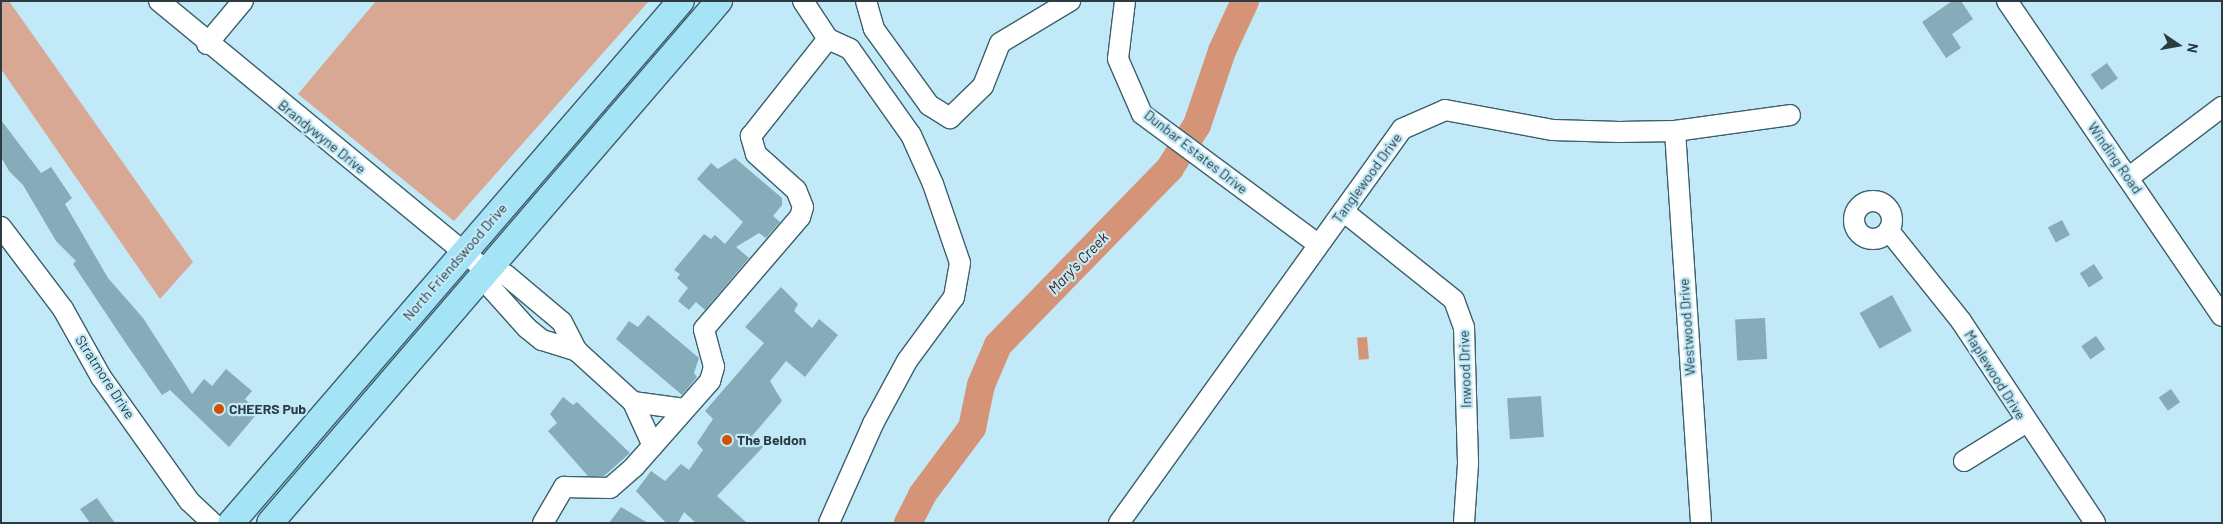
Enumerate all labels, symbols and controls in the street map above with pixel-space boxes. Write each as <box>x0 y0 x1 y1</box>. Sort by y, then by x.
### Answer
north arrow <box>2153 20 2203 70</box>
text: N <box>2184 42 2202 55</box>
street label: Brandywyne Drive <box>275 96 369 178</box>
street label: Dunbar Estates Drive <box>1141 106 1251 198</box>
street label: Winding Road <box>2084 119 2146 197</box>
street label: Tanglewood Drive <box>1329 130 1405 226</box>
street label: North Friendswood Drive <box>399 200 511 324</box>
water label: Mary's Creek <box>1044 228 1112 298</box>
street label: Westwood Drive <box>1675 278 1699 376</box>
street label: Maplewood Drive <box>1961 327 2029 423</box>
street label: Inwood Drive <box>1455 330 1475 408</box>
street label: Stratmore Drive <box>72 332 138 422</box>
place label: CHEERS Pub <box>229 401 306 417</box>
marker: CHEERS Pub <box>213 403 225 415</box>
place label: The Beldon <box>737 432 806 448</box>
marker: The Beldon <box>721 434 733 446</box>

